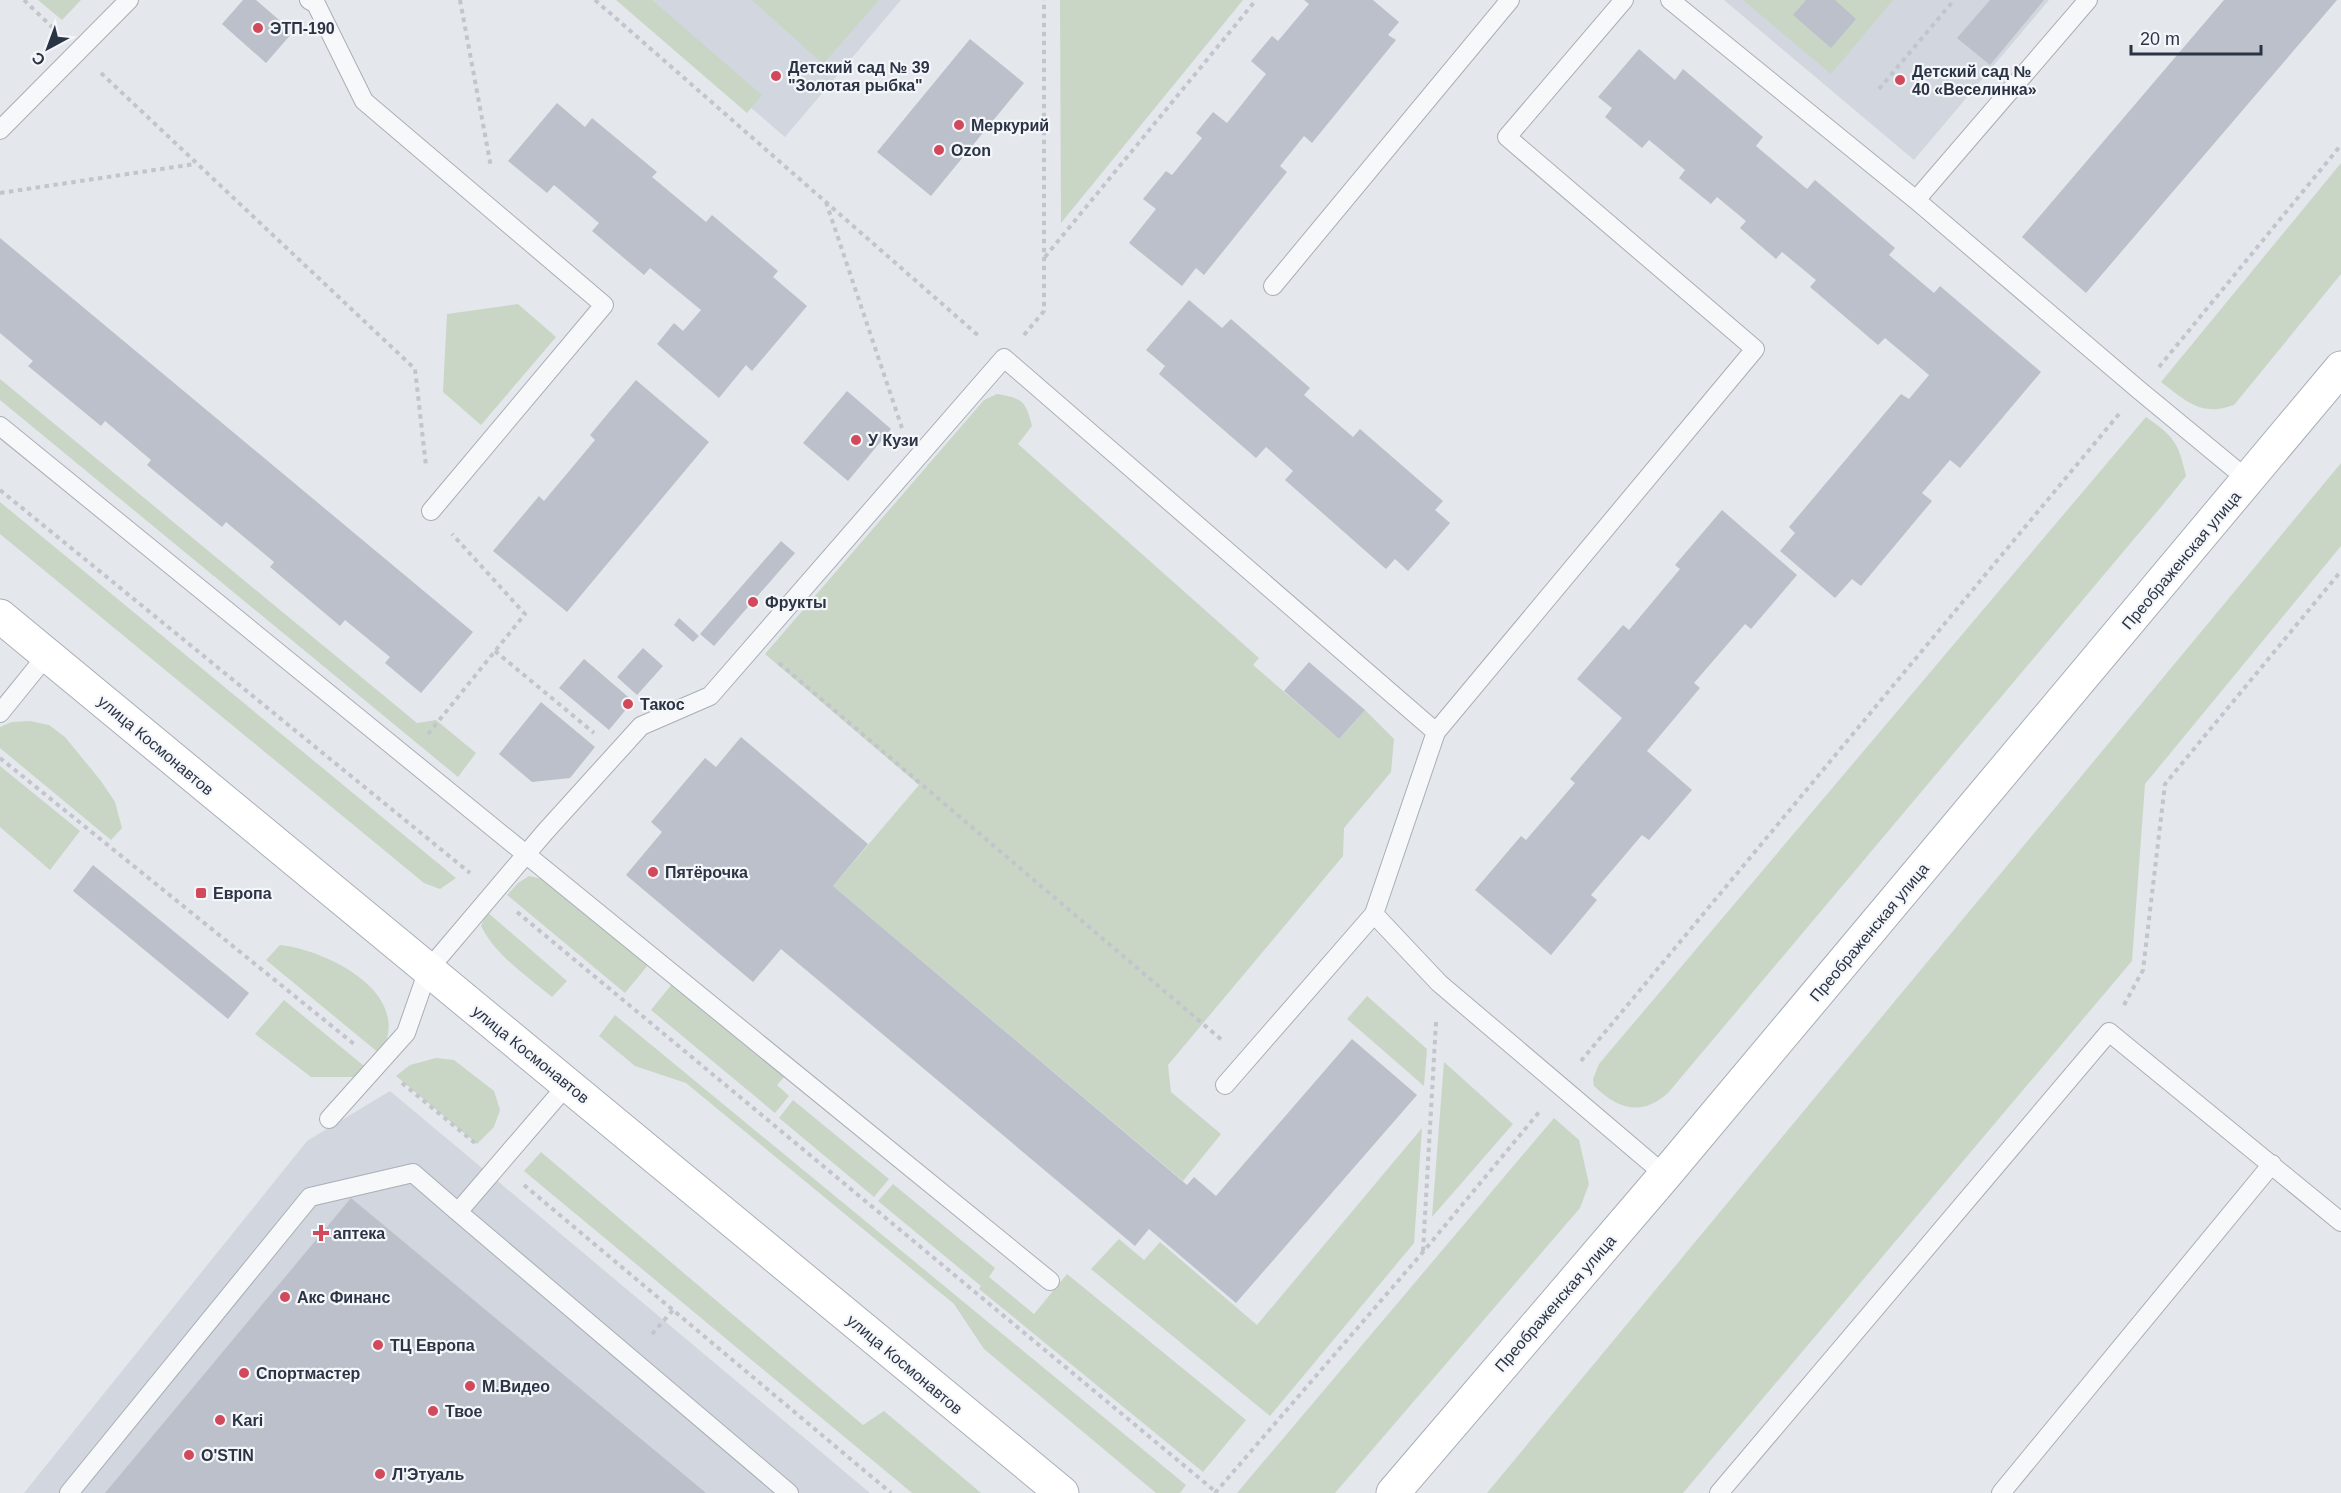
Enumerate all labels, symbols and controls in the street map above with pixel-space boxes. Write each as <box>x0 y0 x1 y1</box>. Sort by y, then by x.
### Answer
north arrow <box>18 18 78 78</box>
scale bar <box>2131 18 2262 56</box>
place label: ЭТП-190 <box>270 20 335 37</box>
marker: ЭТП-190 <box>251 21 265 35</box>
text: 20 m <box>2140 29 2180 49</box>
text: С <box>28 48 48 69</box>
place label: Детский сад № 39 "Золотая рыбка" <box>788 59 930 94</box>
place label: Детский сад № 40 «Веселинка» <box>1912 63 2037 98</box>
marker: Детский сад № 39 "Золотая рыбка" <box>769 69 783 83</box>
marker: Детский сад № 40 «Веселинка» <box>1893 73 1907 87</box>
place label: Меркурий <box>971 117 1049 134</box>
marker: Меркурий <box>952 118 966 132</box>
place label: Ozon <box>951 142 991 159</box>
marker: Ozon <box>932 143 946 157</box>
place label: У Кузи <box>868 432 919 449</box>
marker: У Кузи <box>849 433 863 447</box>
street label: Преображенская улица <box>2119 488 2244 633</box>
place label: Фрукты <box>765 594 827 611</box>
marker: Фрукты <box>746 595 760 609</box>
street label: улица Космонавтов <box>95 692 217 798</box>
place label: Такос <box>640 696 685 713</box>
marker: Такос <box>621 697 635 711</box>
street label: Преображенская улица <box>1807 860 1932 1005</box>
place label: Пятёрочка <box>665 864 748 881</box>
marker: Пятёрочка <box>646 865 660 879</box>
place label: Европа <box>213 885 272 902</box>
marker: Европа <box>194 886 208 900</box>
street label: улица Космонавтов <box>469 1002 592 1107</box>
place label: аптека <box>333 1225 385 1242</box>
marker: аптека <box>314 1226 328 1240</box>
street label: Преображенская улица <box>1492 1232 1619 1375</box>
place label: Акс Финанс <box>297 1289 390 1306</box>
marker: Акс Финанс <box>278 1290 292 1304</box>
street label: улица Космонавтов <box>844 1311 966 1417</box>
place label: ТЦ Европа <box>390 1337 475 1354</box>
marker: ТЦ Европа <box>371 1338 385 1352</box>
place label: Спортмастер <box>256 1365 361 1382</box>
marker: Спортмастер <box>237 1366 251 1380</box>
place label: М.Видео <box>482 1378 550 1395</box>
marker: М.Видео <box>463 1379 477 1393</box>
place label: Твое <box>445 1403 483 1420</box>
marker: Твое <box>426 1404 440 1418</box>
place label: Kari <box>232 1412 263 1429</box>
marker: Kari <box>213 1413 227 1427</box>
place label: O'STIN <box>201 1447 254 1464</box>
marker: O'STIN <box>182 1448 196 1462</box>
place label: Л'Этуаль <box>392 1466 464 1483</box>
marker: Л'Этуаль <box>373 1467 387 1481</box>

